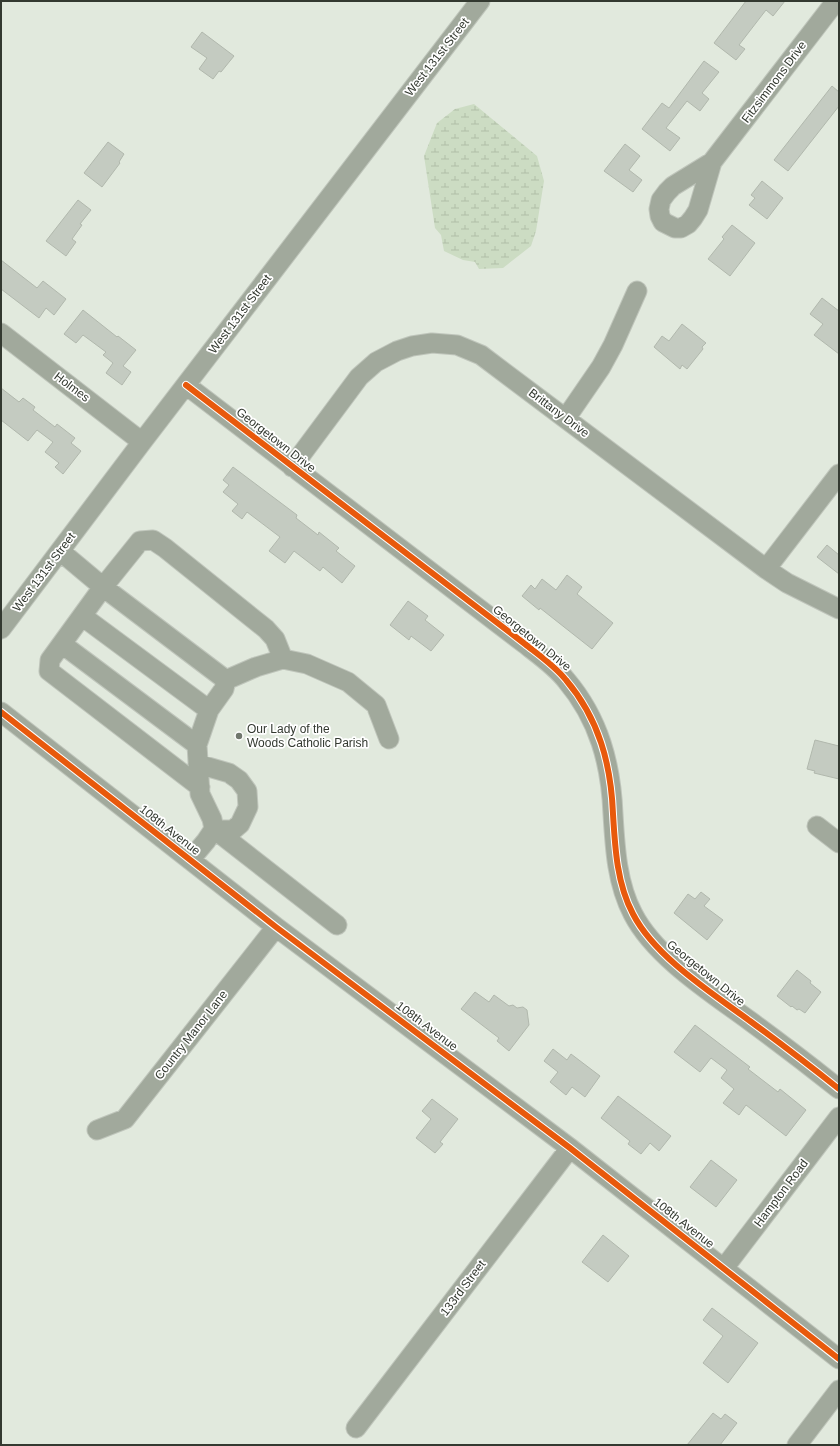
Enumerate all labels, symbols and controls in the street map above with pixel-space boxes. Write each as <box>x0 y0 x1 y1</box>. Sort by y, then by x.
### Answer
street label: West 131st Street <box>402 15 472 99</box>
street label: Fitzsimmons Drive <box>739 38 809 126</box>
street label: West 131st Street <box>206 271 275 356</box>
street label: Holmes <box>52 369 92 405</box>
street label: Brittany Drive <box>526 386 592 440</box>
street label: Georgetown Drive <box>234 405 319 475</box>
street label: West 131st Street <box>10 529 79 614</box>
street label: Georgetown Drive <box>490 602 574 674</box>
place label: Our Lady of the Woods Catholic Parish <box>247 722 368 750</box>
marker: Our Lady of the Woods Catholic Parish <box>234 731 244 741</box>
street label: 108th Avenue <box>137 802 203 858</box>
street label: Georgetown Drive <box>664 937 748 1009</box>
street label: Country Manor Lane <box>152 987 230 1082</box>
street label: 108th Avenue <box>394 998 461 1054</box>
street label: Hampton Road <box>751 1157 811 1229</box>
street label: 108th Avenue <box>651 1195 717 1251</box>
street label: 133rd Street <box>438 1257 489 1319</box>

